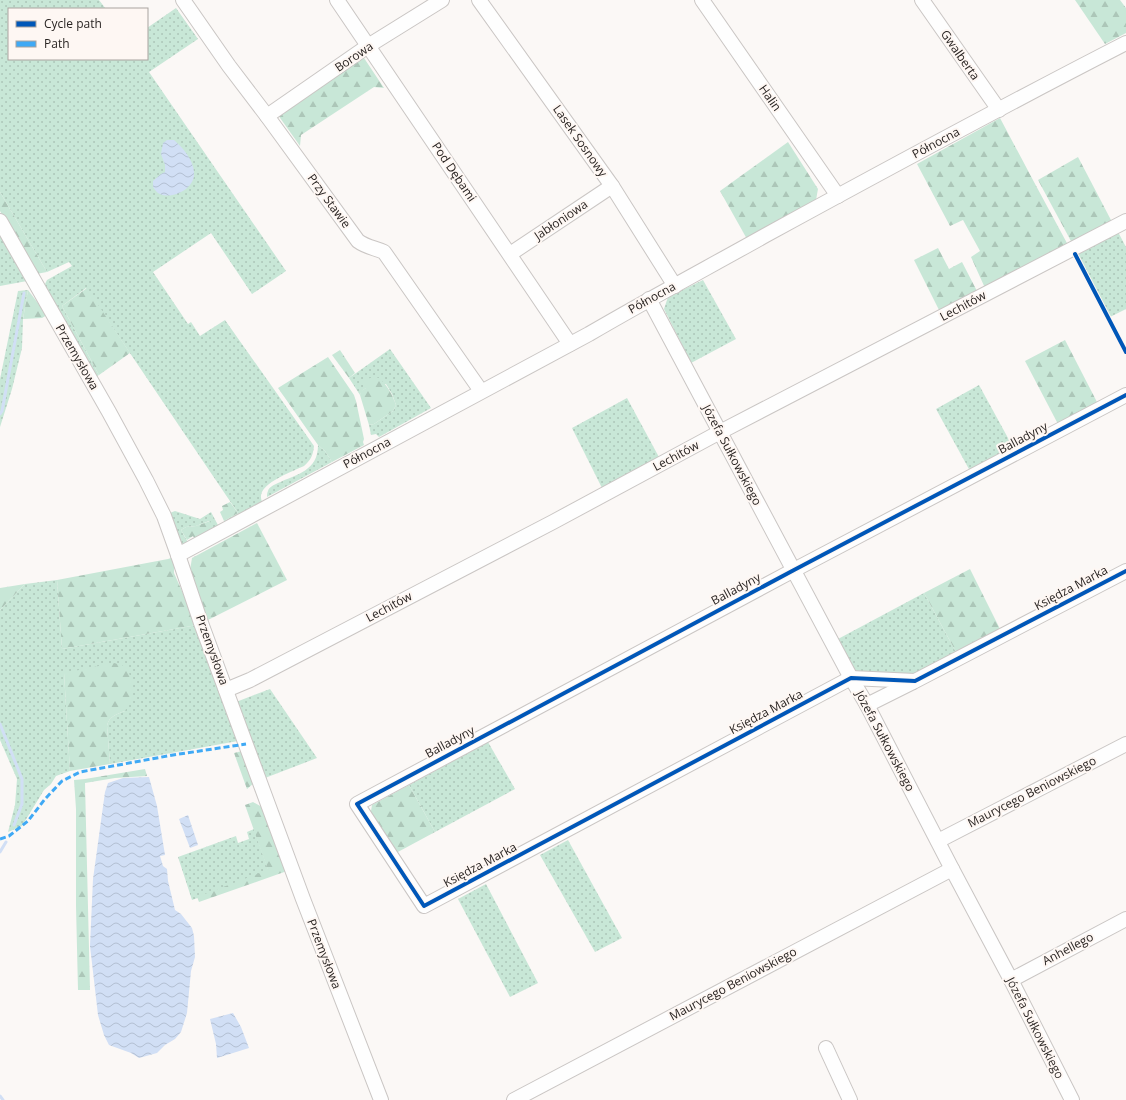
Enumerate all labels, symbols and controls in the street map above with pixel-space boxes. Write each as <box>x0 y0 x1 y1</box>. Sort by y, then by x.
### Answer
legend <box>8 8 148 60</box>
text: Cycle path <box>44 15 102 32</box>
street label: Gwalberta <box>937 26 984 83</box>
text: Path <box>44 35 70 52</box>
street label: Borowa <box>331 37 376 76</box>
street label: Halin <box>755 81 786 114</box>
street label: Lasek Sosnowy <box>549 101 612 181</box>
street label: Północna <box>909 123 963 162</box>
street label: Pod Dębami <box>428 139 481 205</box>
street label: Przy Stawie <box>304 170 355 232</box>
street label: Jabłoniowa <box>530 195 591 244</box>
street label: Północna <box>625 278 679 318</box>
street label: Lechitów <box>937 286 989 325</box>
street label: Przemysłowa <box>52 321 103 393</box>
street label: Józefa Sułkowskiego <box>698 400 766 508</box>
street label: Balladyny <box>995 417 1051 458</box>
street label: Północna <box>340 433 394 472</box>
street label: Lechitów <box>650 436 702 475</box>
street label: Księdza Marka <box>1031 561 1110 614</box>
street label: Balladyny <box>708 568 764 609</box>
street label: Lechitów <box>363 587 415 626</box>
street label: Przemysłowa <box>192 612 233 687</box>
street label: Księdza Marka <box>726 685 805 738</box>
street label: Józefa Sułkowskiego <box>851 686 919 794</box>
street label: Balladyny <box>422 721 478 762</box>
street label: Maurycego Beniowskiego <box>965 752 1099 831</box>
street label: Księdza Marka <box>440 838 519 891</box>
street label: Przemysłowa <box>303 916 346 991</box>
street label: Anhellego <box>1039 928 1096 969</box>
street label: Maurycego Beniowskiego <box>666 943 799 1024</box>
street label: Józefa Sułkowskiego <box>1002 973 1068 1082</box>

